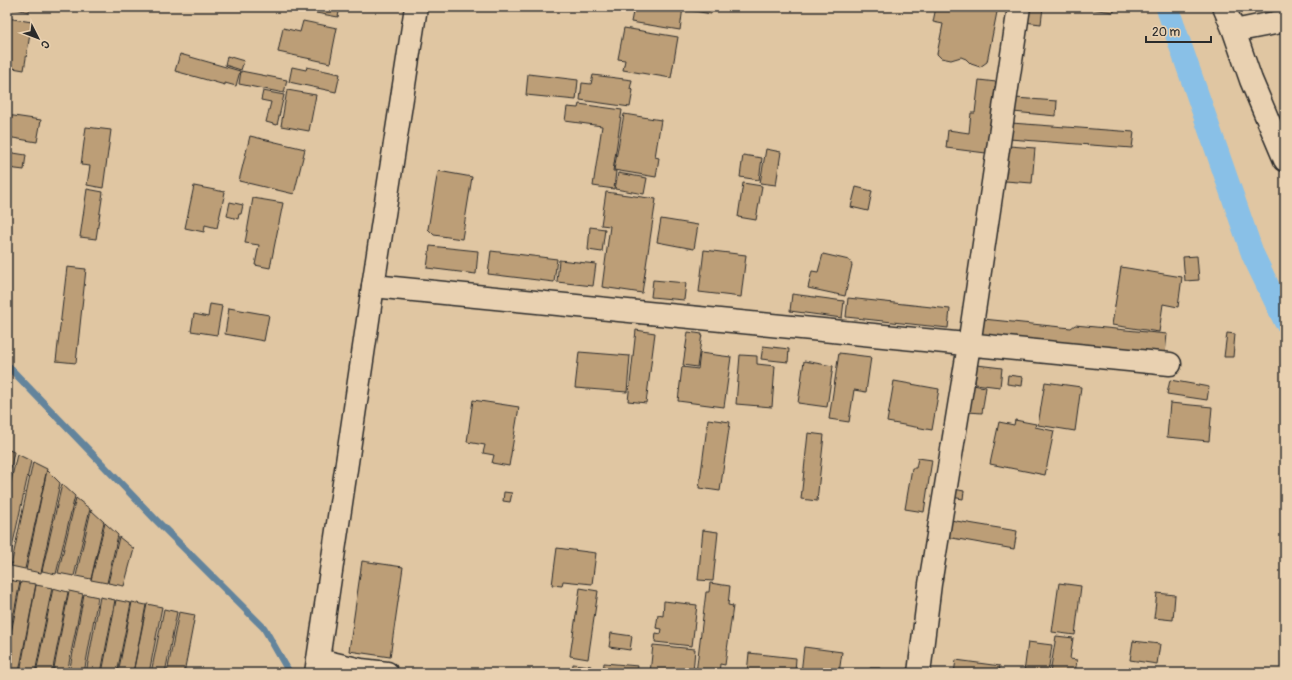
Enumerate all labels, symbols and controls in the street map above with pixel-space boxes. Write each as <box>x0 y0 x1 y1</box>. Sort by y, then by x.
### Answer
north arrow <box>18 18 58 58</box>
scale bar <box>1146 18 1211 44</box>
text: 20 m <box>1152 25 1181 40</box>
text: С <box>38 37 52 51</box>

